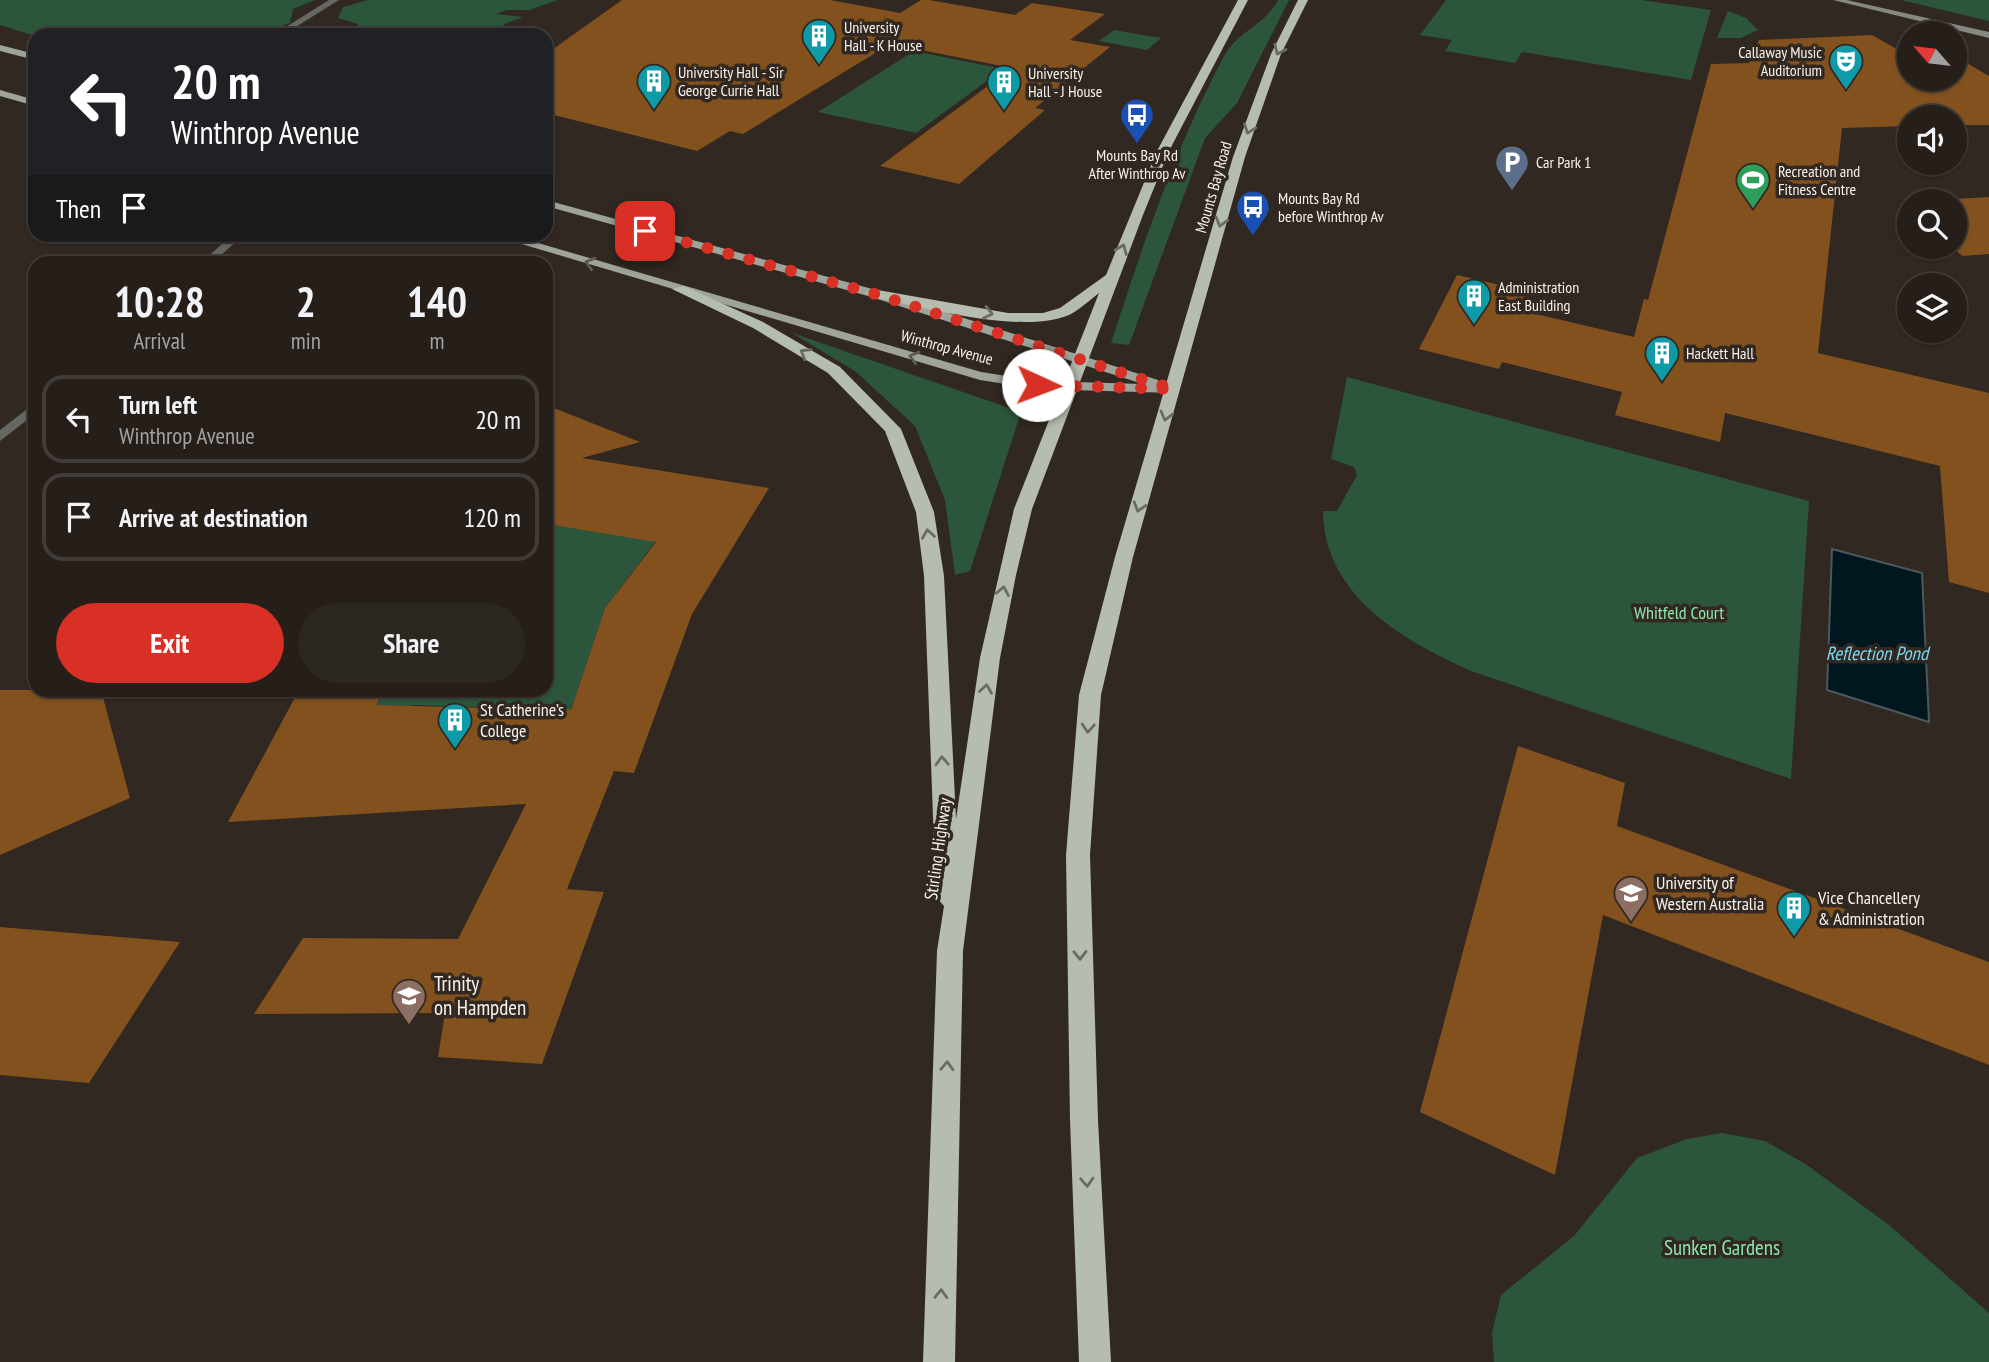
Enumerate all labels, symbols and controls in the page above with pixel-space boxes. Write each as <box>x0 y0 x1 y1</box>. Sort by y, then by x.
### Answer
building icon: University Hall - K House <box>800 17 838 66</box>
place label: University Hall - K House <box>844 17 922 55</box>
north arrow <box>1897 21 1967 91</box>
map controls <box>1897 21 1967 343</box>
place label: Callaway Music Auditorium <box>1738 42 1822 80</box>
theatre icon: Callaway Music Auditorium <box>1827 42 1865 91</box>
one-way arrow <box>1273 43 1287 55</box>
text: 20 m <box>171 49 260 113</box>
icon: left <box>56 56 147 147</box>
building icon: University Hall - Sir George Currie Hall <box>635 62 673 111</box>
place label: University Hall - Sir George Currie Hall <box>678 62 784 100</box>
building icon: University Hall - J House <box>985 63 1023 112</box>
place label: University Hall - J House <box>1028 63 1102 101</box>
bus stop icon: Mounts Bay Rd After Winthrop Av <box>1118 96 1156 145</box>
button: sound <box>1897 105 1967 175</box>
text: Winthrop Avenue <box>171 111 360 153</box>
one-way arrow <box>1243 123 1257 135</box>
street label: Mounts Bay Road <box>1190 139 1236 235</box>
parking icon: Car Park 1 <box>1493 143 1531 192</box>
place label: Mounts Bay Rd After Winthrop Av <box>1088 145 1186 183</box>
place label: Car Park 1 <box>1536 152 1591 172</box>
sports icon: Recreation and Fitness Centre <box>1734 161 1772 210</box>
place label: Recreation and Fitness Centre <box>1778 161 1860 199</box>
bus stop icon: Mounts Bay Rd before Winthrop Av <box>1234 188 1272 237</box>
place label: Mounts Bay Rd before Winthrop Av <box>1278 188 1385 226</box>
icon: arrive <box>115 189 153 227</box>
button: search <box>1897 189 1967 259</box>
text: Then <box>56 192 101 225</box>
pin <box>615 201 675 261</box>
icon: arrive <box>626 212 664 250</box>
one-way arrow <box>1215 216 1229 228</box>
one-way arrow <box>1114 244 1128 256</box>
one-way arrow <box>584 256 596 271</box>
button: layers <box>1897 273 1967 343</box>
text: 10:28 <box>114 274 205 329</box>
text: 2 <box>296 274 316 329</box>
text: 140 <box>407 274 467 329</box>
building icon: Administration East Building <box>1455 277 1493 326</box>
place label: Administration East Building <box>1498 277 1579 315</box>
one-way arrow <box>982 304 994 319</box>
street label: Winthrop Avenue <box>899 325 995 369</box>
text: Arrival <box>133 326 185 355</box>
text: min <box>291 326 321 355</box>
text: m <box>429 326 444 355</box>
building icon: Hackett Hall <box>1643 334 1681 383</box>
place label: Hackett Hall <box>1686 343 1754 363</box>
position arrow <box>1001 348 1075 422</box>
one-way arrow <box>800 349 813 362</box>
one-way arrow <box>908 350 920 365</box>
text: Turn left <box>119 388 197 421</box>
icon: left <box>60 400 98 438</box>
text: 20 m <box>475 403 521 436</box>
one-way arrow <box>1160 409 1174 421</box>
text: Winthrop Avenue <box>119 421 255 450</box>
icon: arrive <box>60 498 98 536</box>
text: Arrive at destination <box>119 501 308 534</box>
text: 120 m <box>463 501 521 534</box>
one-way arrow <box>1133 501 1148 513</box>
one-way arrow <box>921 528 936 540</box>
one-way arrow <box>995 585 1010 597</box>
park label: Whitfeld Court <box>1634 601 1724 624</box>
button: Exit <box>56 603 284 683</box>
button: Share <box>298 603 525 683</box>
water label: Reflection Pond <box>1826 641 1931 665</box>
one-way arrow <box>978 684 993 695</box>
place label: St Catherine’s College <box>480 698 564 742</box>
building icon: St Catherine’s College <box>436 701 474 750</box>
one-way arrow <box>1080 723 1095 734</box>
one-way arrow <box>935 755 950 766</box>
street label: Stirling Highway <box>919 796 956 901</box>
place label: University of Western Australia <box>1656 871 1764 915</box>
school or university icon: University of Western Australia <box>1612 874 1650 923</box>
place label: Vice Chancellery & Administration <box>1817 886 1925 930</box>
building icon: Vice Chancellery & Administration <box>1775 889 1813 938</box>
one-way arrow <box>1072 950 1088 961</box>
place label: Trinity on Hampden <box>434 970 526 1021</box>
school or university icon: Trinity on Hampden <box>390 977 428 1026</box>
one-way arrow <box>940 1061 955 1072</box>
one-way arrow <box>1079 1177 1094 1188</box>
park label: Sunken Gardens <box>1664 1234 1780 1261</box>
one-way arrow <box>934 1288 949 1299</box>

